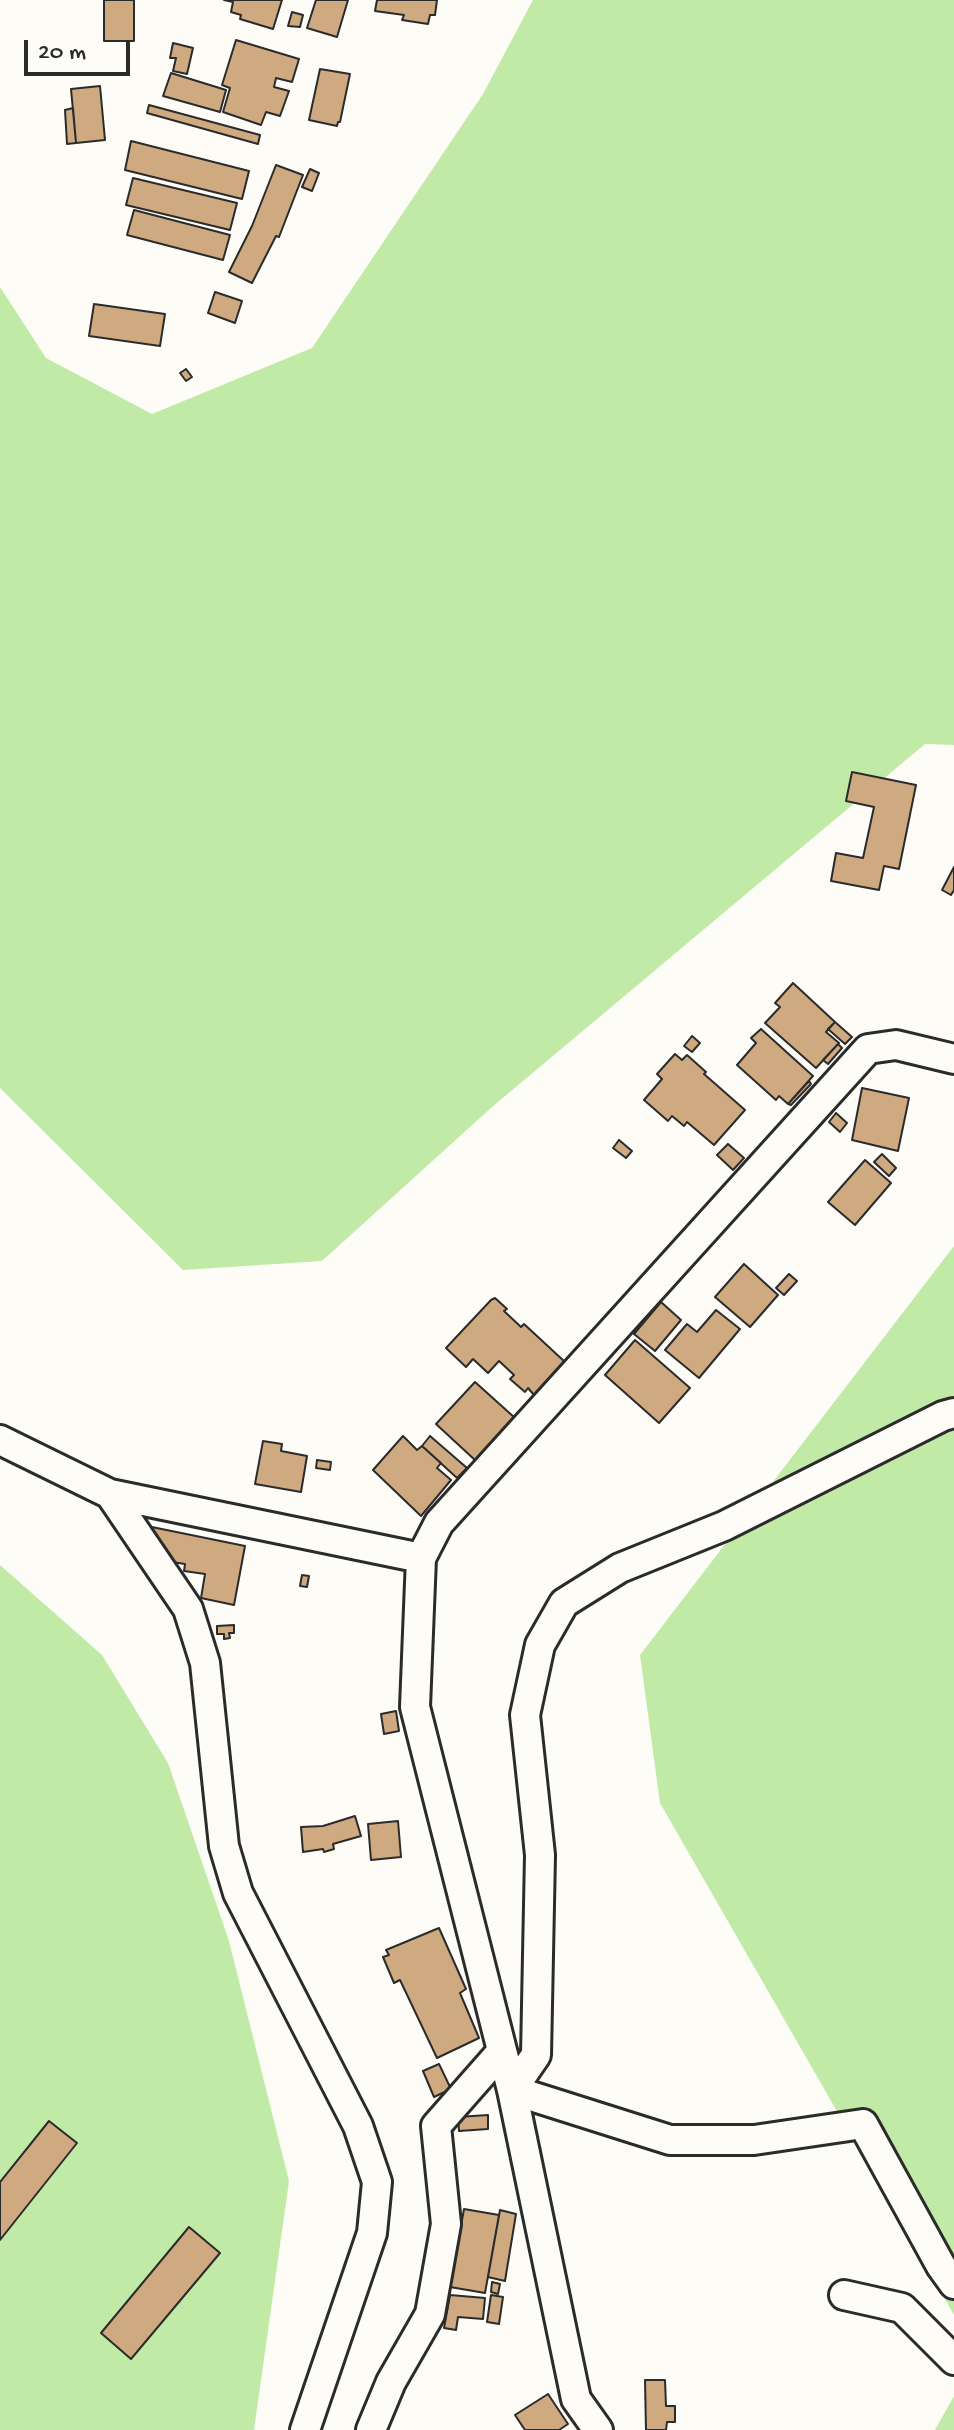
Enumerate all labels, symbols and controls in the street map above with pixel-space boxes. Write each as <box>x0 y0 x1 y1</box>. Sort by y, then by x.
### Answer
scale bar <box>28 24 134 74</box>
text: 20 m <box>38 39 86 68</box>

